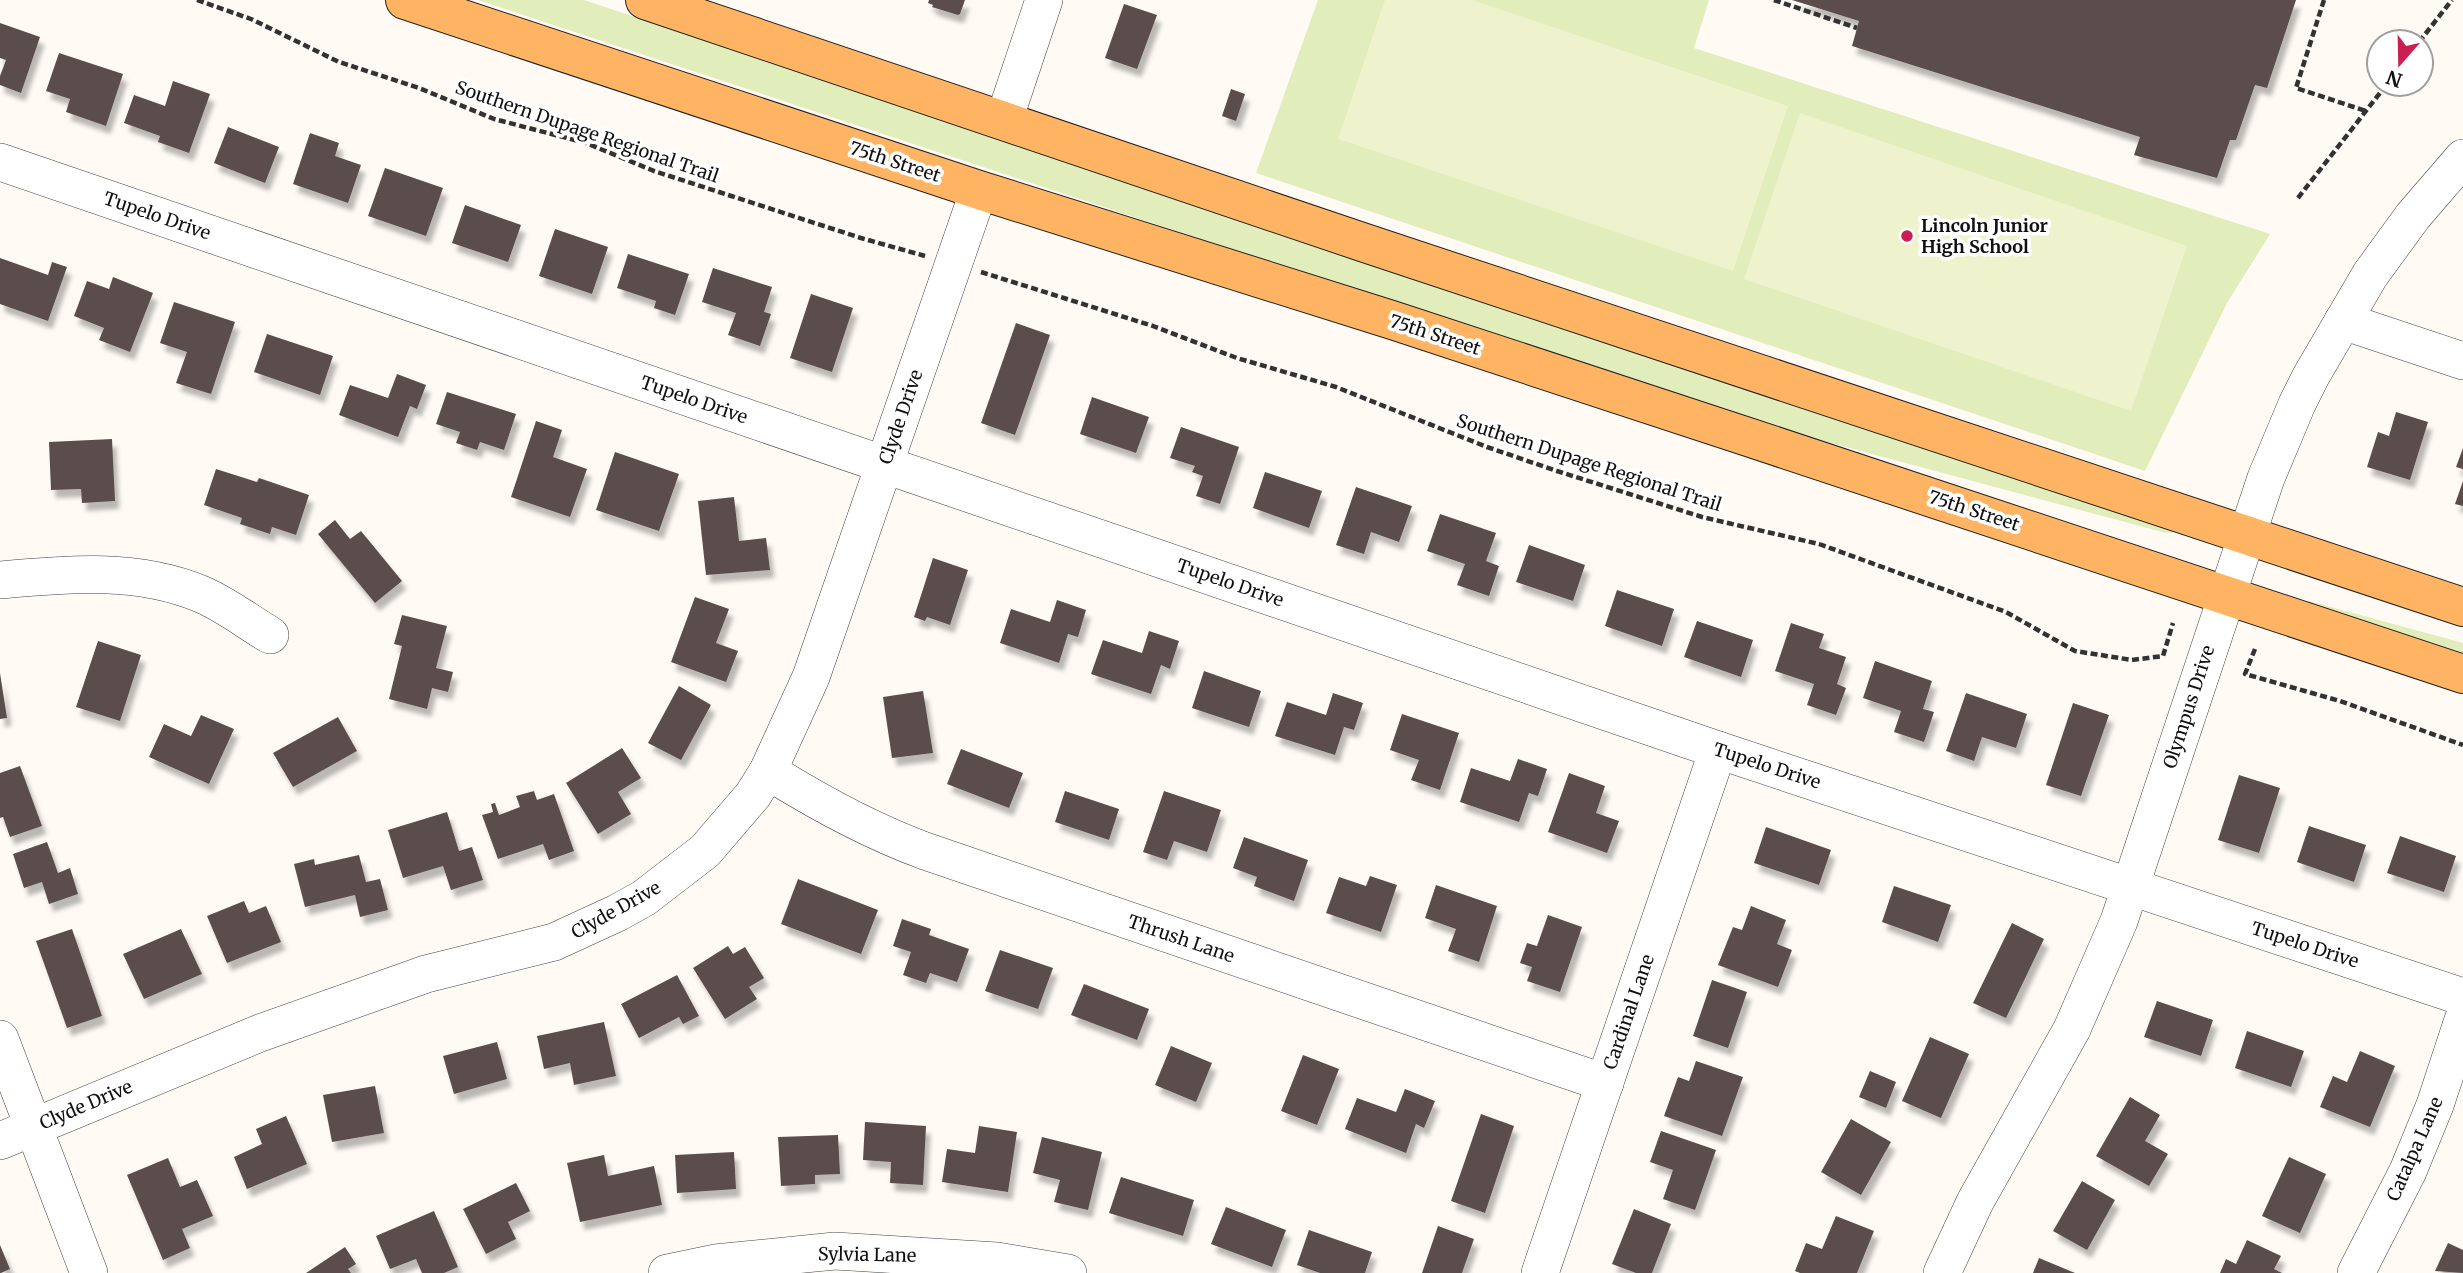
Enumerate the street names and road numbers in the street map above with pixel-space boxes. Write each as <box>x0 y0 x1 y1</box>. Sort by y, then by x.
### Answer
street label: Southern Dupage Regional Trail <box>452 76 722 188</box>
street label: 75th Street <box>847 136 944 187</box>
street label: Tupelo Drive <box>101 187 214 245</box>
street label: 75th Street <box>1387 309 1484 360</box>
street label: Clyde Drive <box>874 366 927 467</box>
street label: Tupelo Drive <box>638 371 751 429</box>
street label: Southern Dupage Regional Trail <box>1454 409 1725 516</box>
street label: 75th Street <box>1926 485 2023 536</box>
street label: Tupelo Drive <box>1174 554 1287 612</box>
street label: Olympus Drive <box>2158 642 2219 771</box>
street label: Tupelo Drive <box>1711 737 1824 794</box>
street label: Clyde Drive <box>567 876 664 944</box>
street label: Thrush Lane <box>1125 910 1237 967</box>
street label: Tupelo Drive <box>2249 916 2362 973</box>
street label: Cardinal Lane <box>1598 951 1659 1072</box>
street label: Clyde Drive <box>36 1075 136 1134</box>
street label: Catalpa Lane <box>2381 1093 2448 1204</box>
street label: Sylvia Lane <box>818 1242 916 1267</box>

